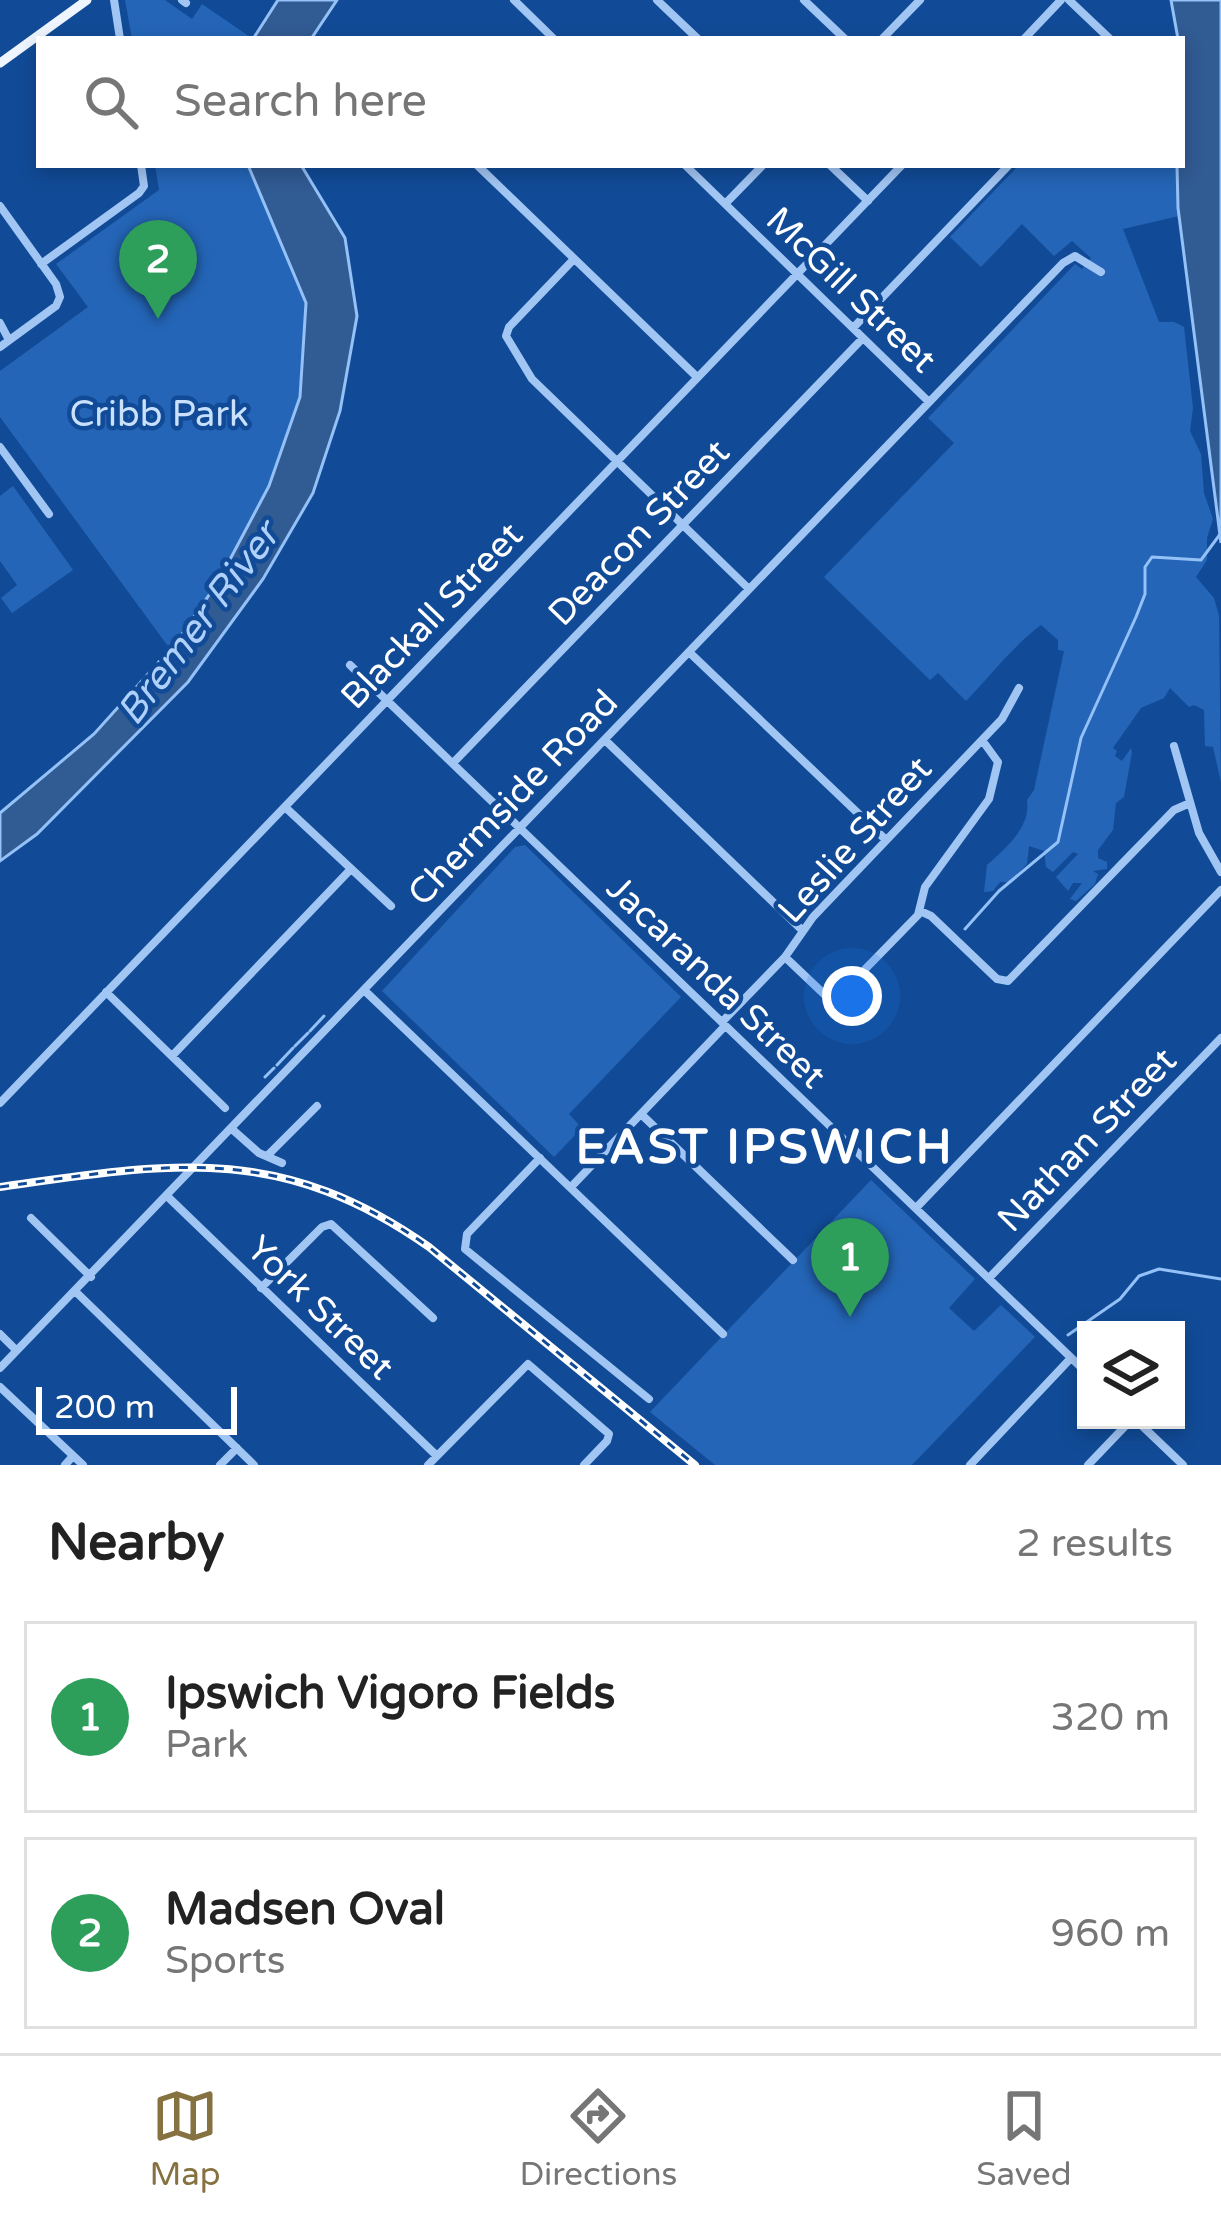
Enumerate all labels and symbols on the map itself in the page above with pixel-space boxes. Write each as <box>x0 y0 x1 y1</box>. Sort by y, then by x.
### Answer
street label: McGill Street <box>757 198 945 382</box>
pin: 2 <box>119 220 197 319</box>
park label: Cribb Park <box>69 393 249 436</box>
street label: Deacon Street <box>540 431 739 635</box>
water label: Bremer River <box>107 509 293 734</box>
street label: Blackall Street <box>332 514 532 718</box>
street label: Chermside Road <box>399 681 627 915</box>
street label: Leslie Street <box>769 748 941 932</box>
street label: Jacaranda Street <box>598 867 834 1097</box>
your location <box>822 966 882 1026</box>
street label: Nathan Street <box>989 1039 1185 1241</box>
district label: EAST IPSWICH <box>575 1119 955 1177</box>
pin: 1 <box>811 1218 889 1317</box>
street label: York Street <box>237 1227 402 1389</box>
scale bar <box>36 1381 237 1434</box>

